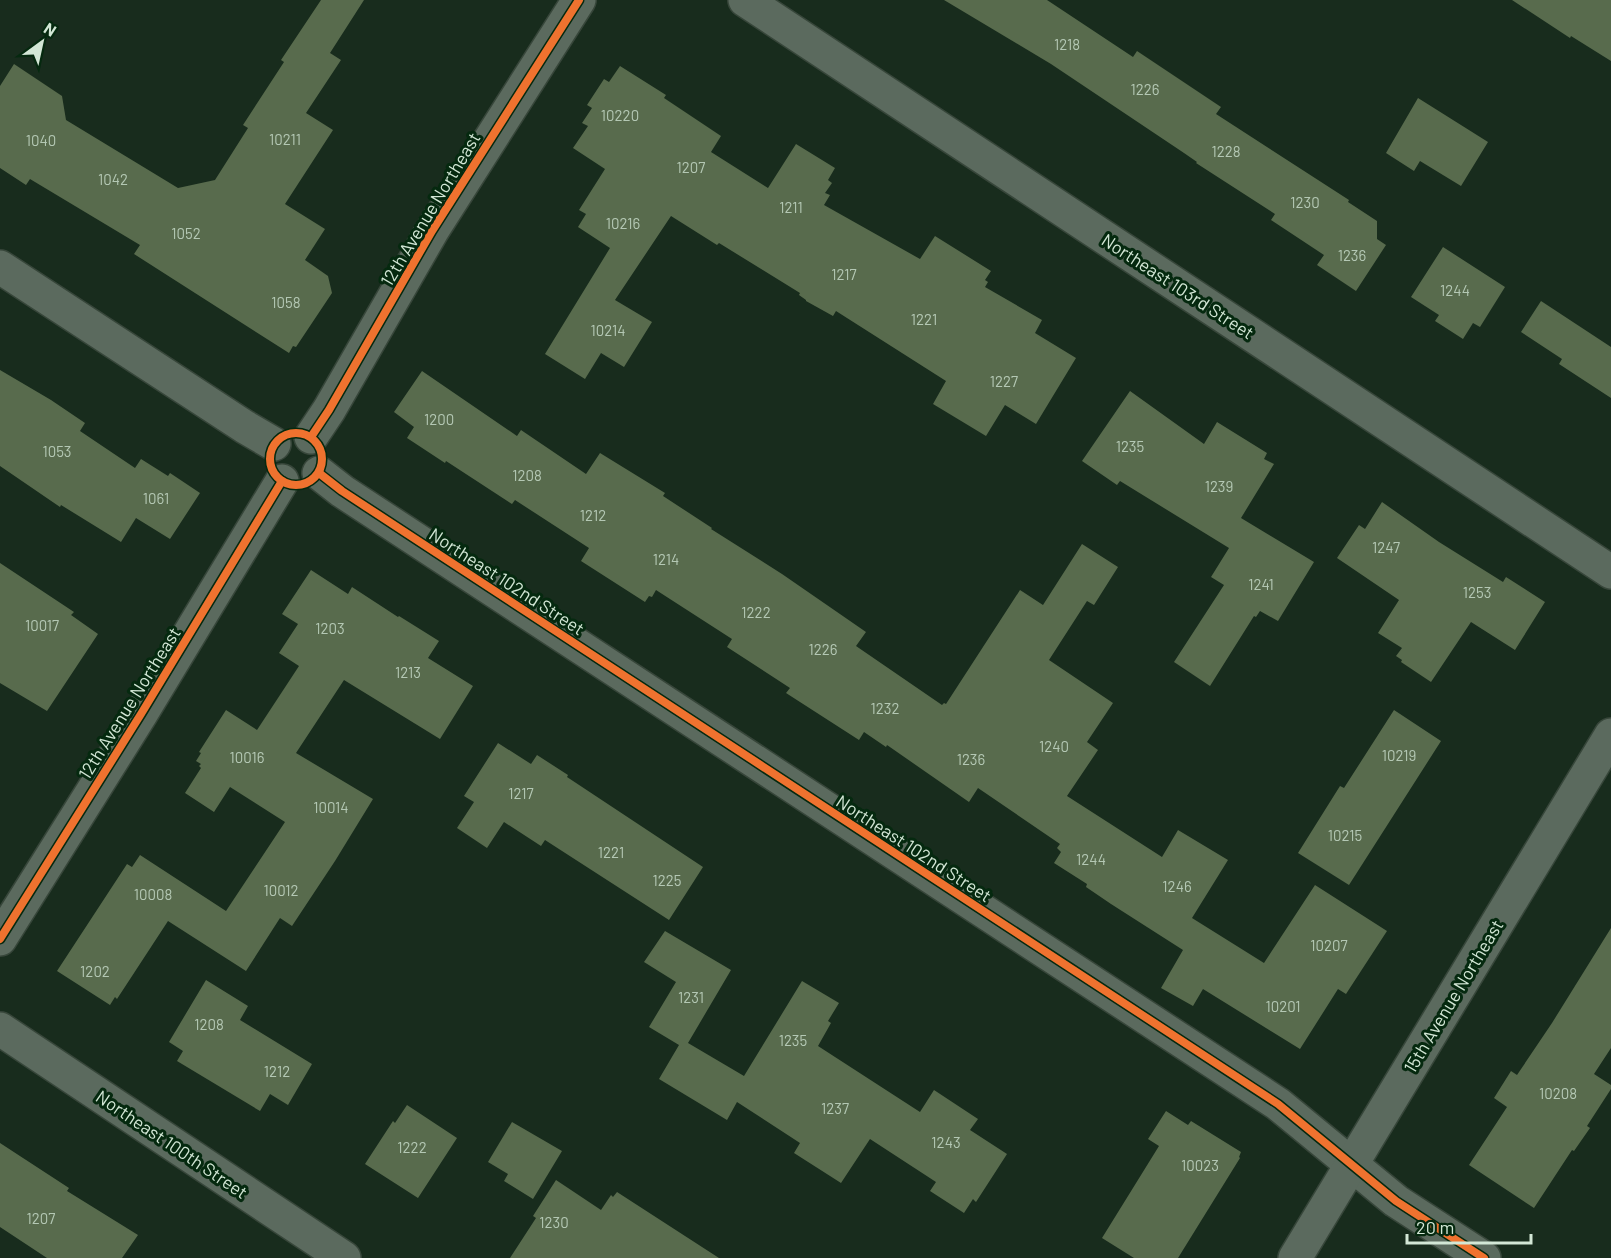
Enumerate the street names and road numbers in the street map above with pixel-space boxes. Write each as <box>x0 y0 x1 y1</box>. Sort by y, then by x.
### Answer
street label: 12th Avenue Northeast <box>375 128 485 290</box>
street label: Northeast 103rd Street <box>1098 229 1258 343</box>
street label: Northeast 102nd Street <box>425 523 589 639</box>
street label: 12th Avenue Northeast <box>73 623 185 783</box>
street label: Northeast 102nd Street <box>832 790 996 906</box>
street label: 15th Avenue Northeast <box>1399 915 1507 1077</box>
street label: Northeast 100th Street <box>92 1085 252 1203</box>

